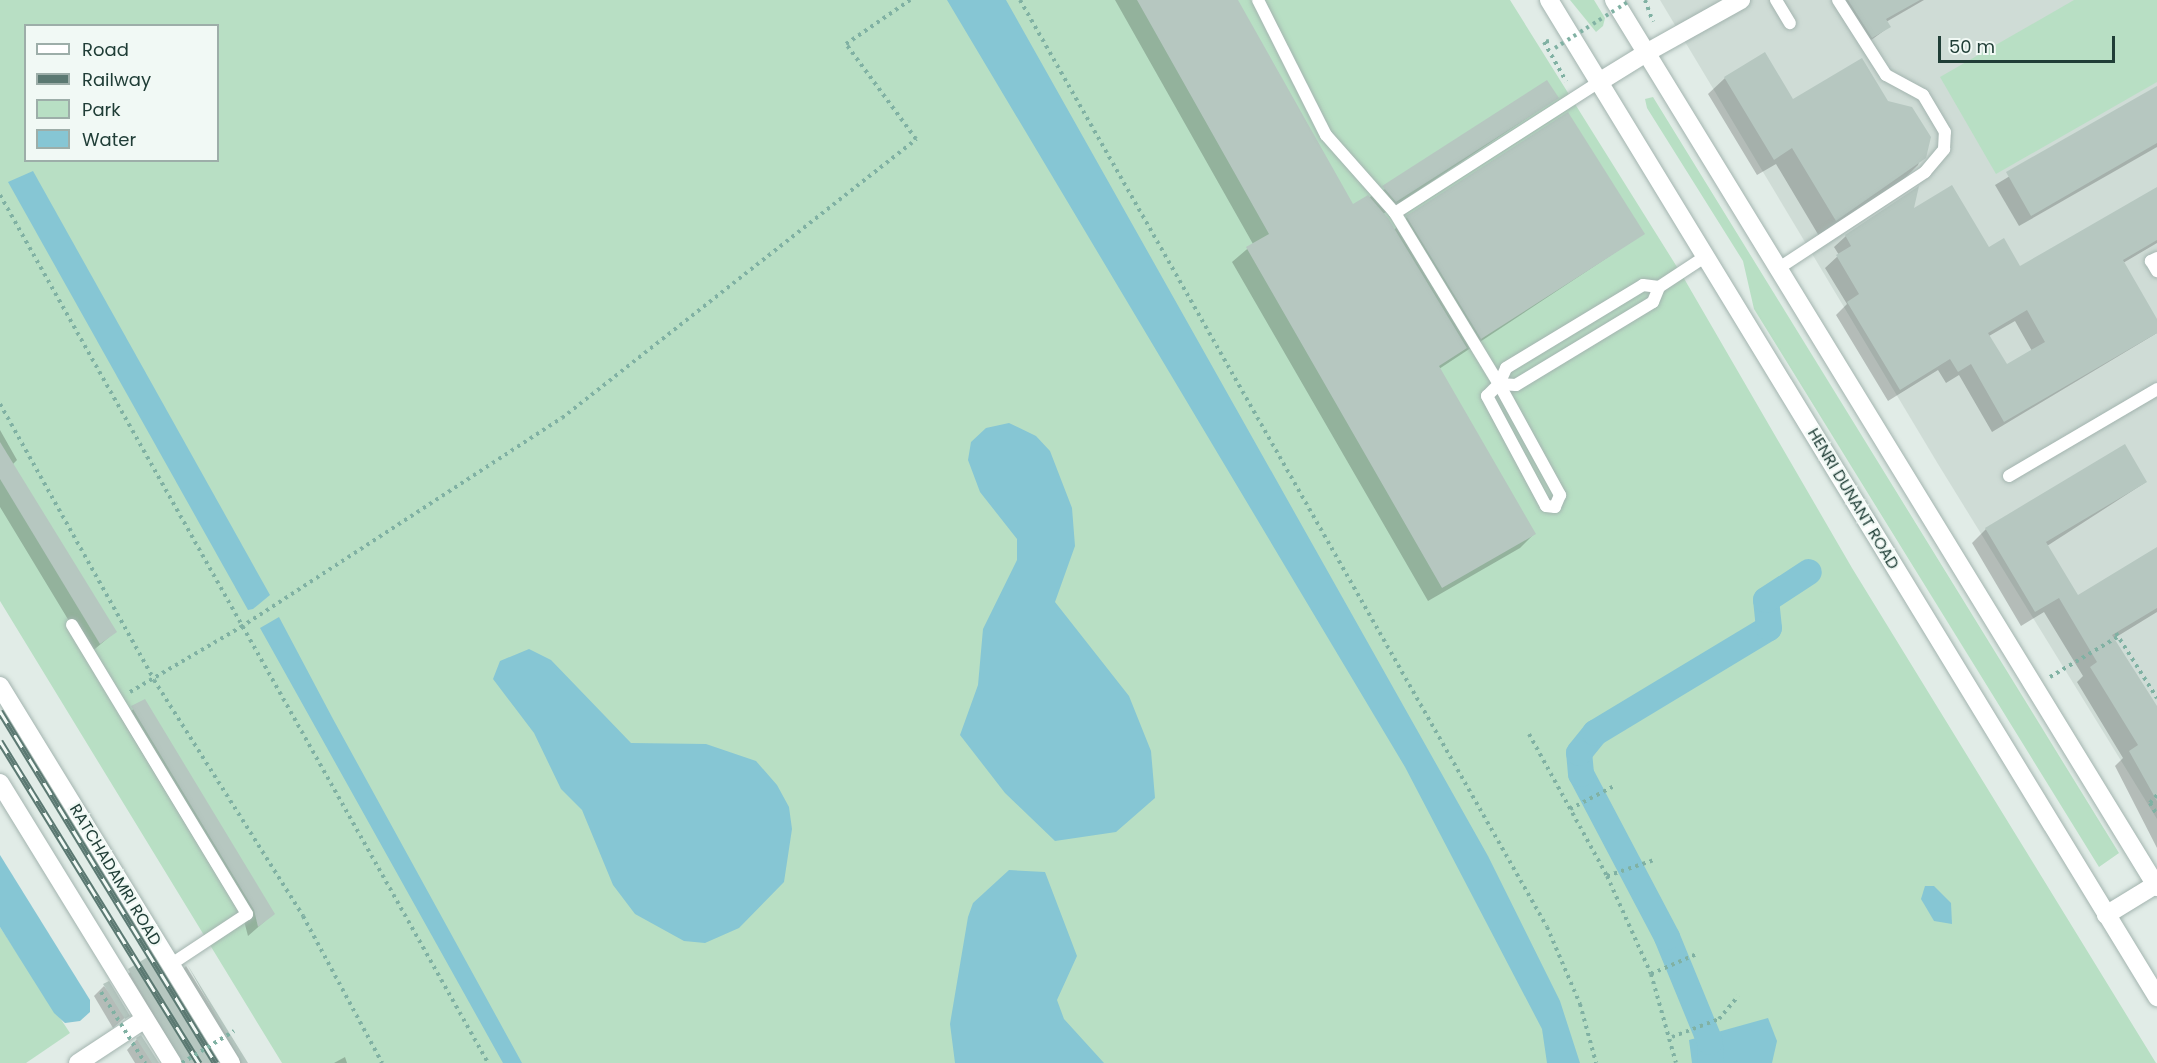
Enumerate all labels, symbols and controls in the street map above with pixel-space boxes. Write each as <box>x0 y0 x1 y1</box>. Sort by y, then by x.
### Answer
legend <box>24 24 219 162</box>
scale bar <box>1941 24 2118 62</box>
text: 50 m <box>1949 34 1995 59</box>
text: Road <box>82 37 129 62</box>
text: Railway <box>82 67 151 92</box>
text: Park <box>82 97 121 122</box>
text: Water <box>82 127 136 152</box>
street label: HENRI DUNANT ROAD <box>1803 425 1903 573</box>
street label: RATCHADAMRI ROAD <box>65 801 165 949</box>

